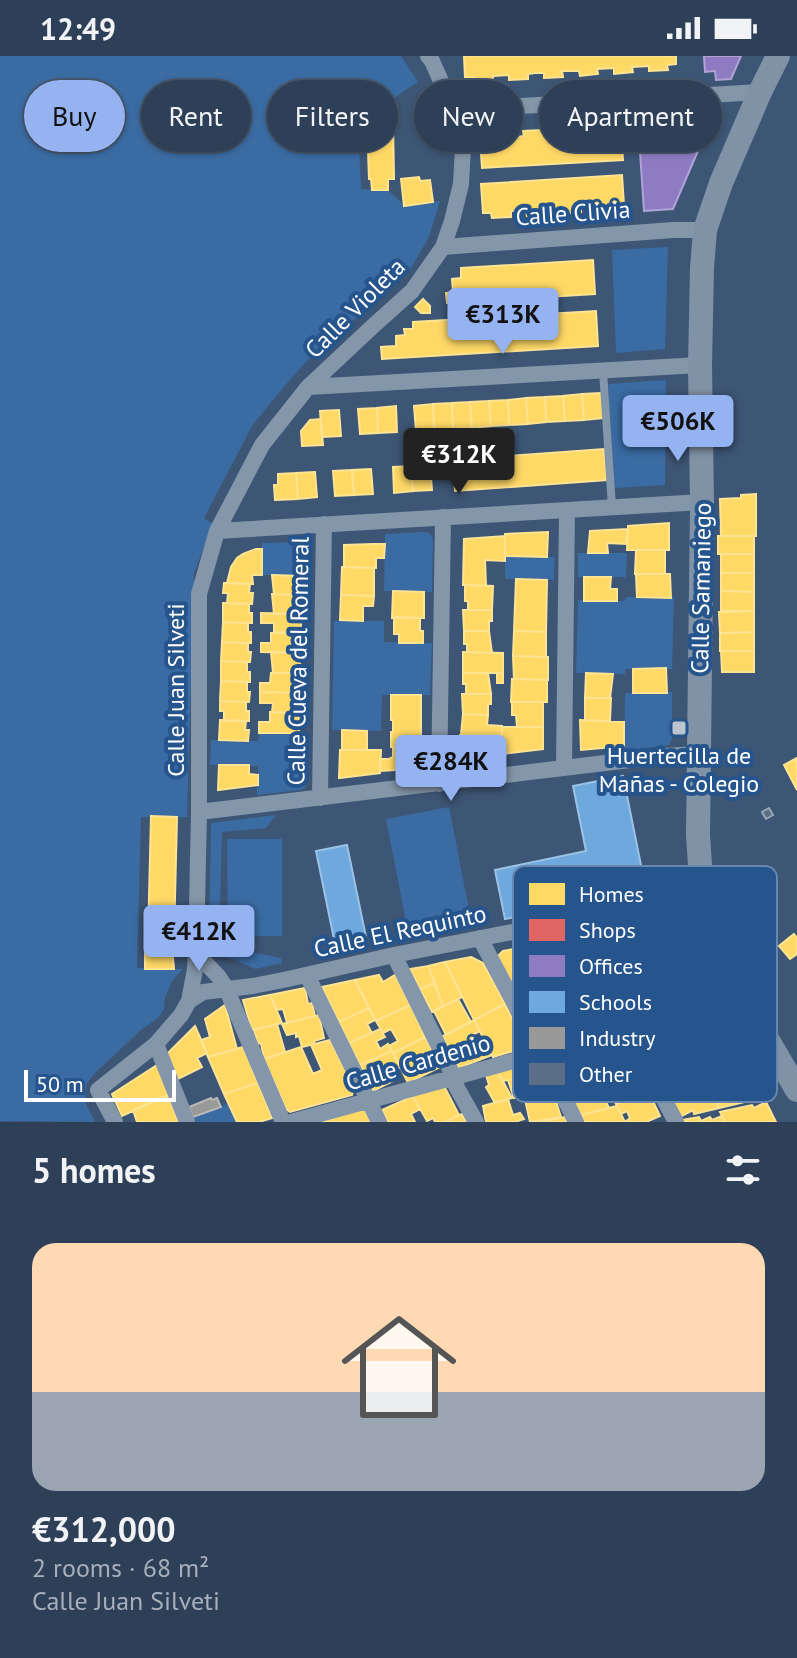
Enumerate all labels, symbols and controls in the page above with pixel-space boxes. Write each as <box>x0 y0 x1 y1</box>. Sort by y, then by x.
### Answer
text: 12:49 <box>40 9 116 48</box>
chip: Buy <box>24 80 125 152</box>
chip: Rent <box>141 80 251 152</box>
chip: Filters <box>267 80 398 152</box>
chip: New <box>414 80 523 152</box>
chip: Apartment <box>539 80 722 152</box>
street label: Calle Clivia <box>515 194 631 232</box>
street label: Calle Violeta <box>298 251 412 365</box>
pin: €313K <box>447 288 559 356</box>
text: €313K <box>465 297 541 330</box>
pin: €506K <box>622 395 734 463</box>
text: €506K <box>640 404 716 437</box>
pin: €312K <box>403 428 515 496</box>
text: €312K <box>421 437 497 470</box>
street label: Calle Samaniego <box>684 502 718 674</box>
street label: Calle Cueva del Romeral <box>280 536 316 786</box>
street label: Calle Juan Silveti <box>160 603 191 777</box>
marker: Huertecilla de Mañas - Colegio <box>670 719 688 737</box>
pin: €284K <box>395 735 507 803</box>
place label: Huertecilla de Mañas - Colegio <box>599 740 759 799</box>
text: €284K <box>413 744 489 777</box>
legend <box>513 866 777 1102</box>
text: Homes <box>579 880 644 908</box>
street label: Calle El Requinto <box>311 898 489 964</box>
pin: €412K <box>143 905 255 973</box>
text: €412K <box>161 914 237 947</box>
text: Shops <box>579 916 636 944</box>
text: Offices <box>579 952 643 980</box>
text: Schools <box>579 988 652 1016</box>
text: Industry <box>579 1024 656 1052</box>
street label: Calle Cardenio <box>342 1027 494 1097</box>
text: Other <box>579 1060 633 1088</box>
scale bar <box>24 1066 176 1102</box>
text: 50 m <box>36 1070 84 1098</box>
text: 5 homes <box>32 1148 156 1192</box>
icon: filters <box>721 1148 765 1192</box>
icon: home <box>327 1295 471 1439</box>
text: €312,000 <box>32 1507 176 1551</box>
text: 2 rooms · 68 m² <box>32 1551 209 1584</box>
text: Calle Juan Silveti <box>32 1584 220 1617</box>

